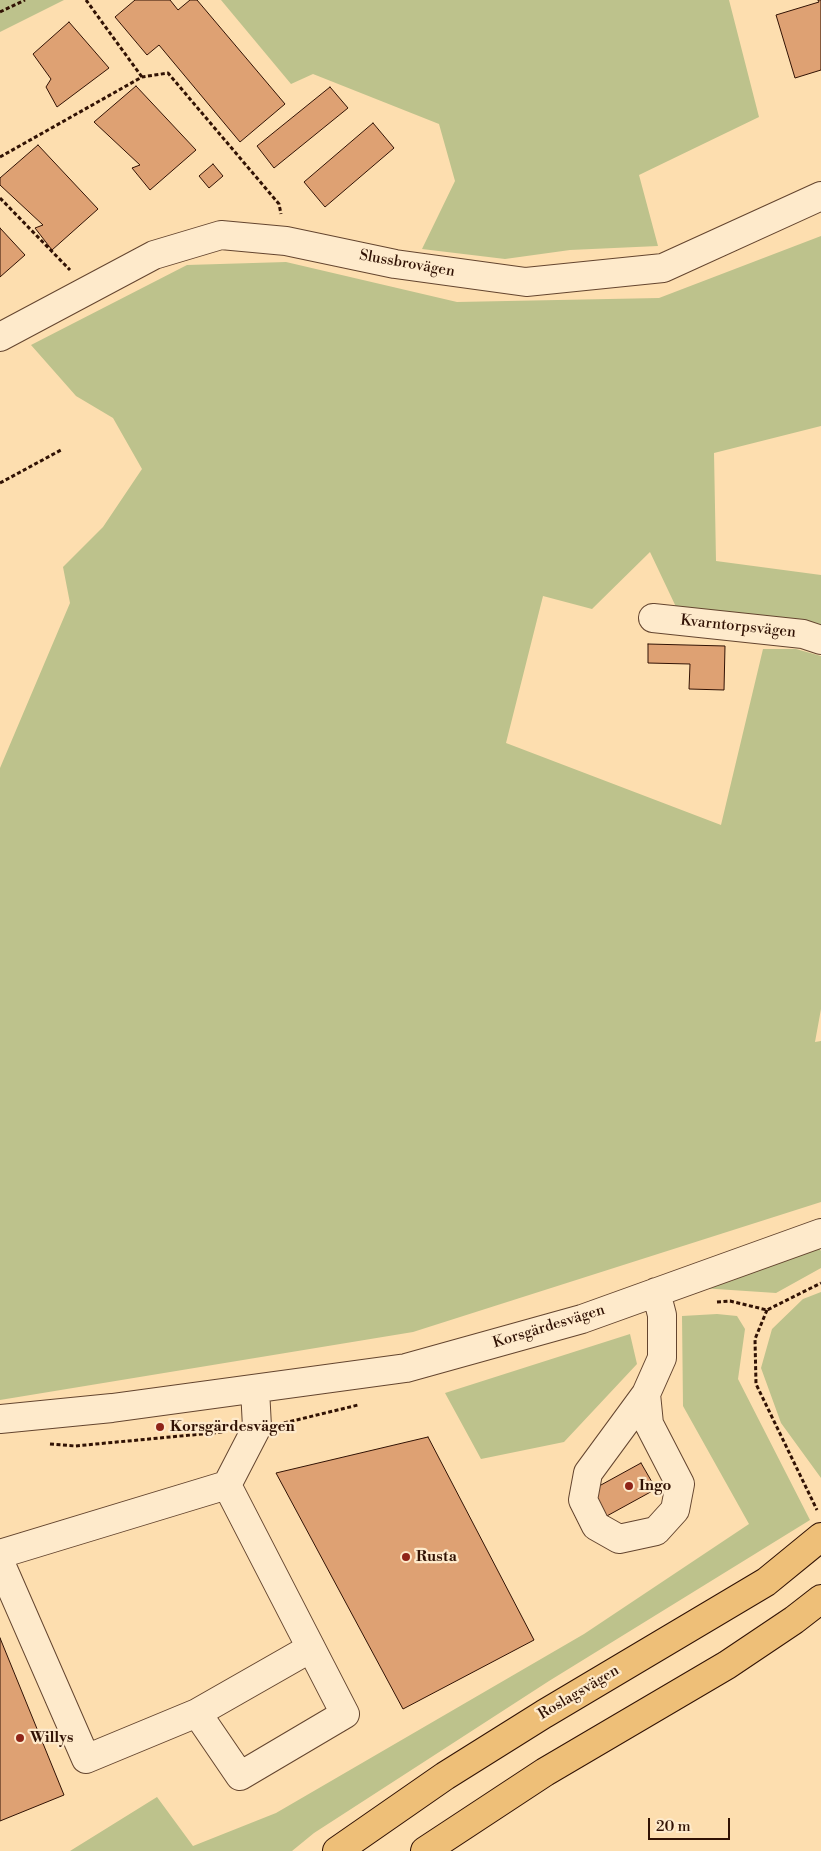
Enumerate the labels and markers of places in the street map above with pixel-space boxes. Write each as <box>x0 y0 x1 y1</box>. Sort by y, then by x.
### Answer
place label: Korsgärdesvägen <box>170 1418 295 1436</box>
marker: Korsgärdesvägen <box>154 1421 166 1433</box>
place label: Ingo <box>639 1477 671 1495</box>
marker: Ingo <box>623 1480 635 1492</box>
place label: Rusta <box>416 1548 457 1566</box>
marker: Rusta <box>400 1551 412 1563</box>
place label: Willys <box>30 1729 73 1747</box>
marker: Willys <box>14 1732 26 1744</box>

